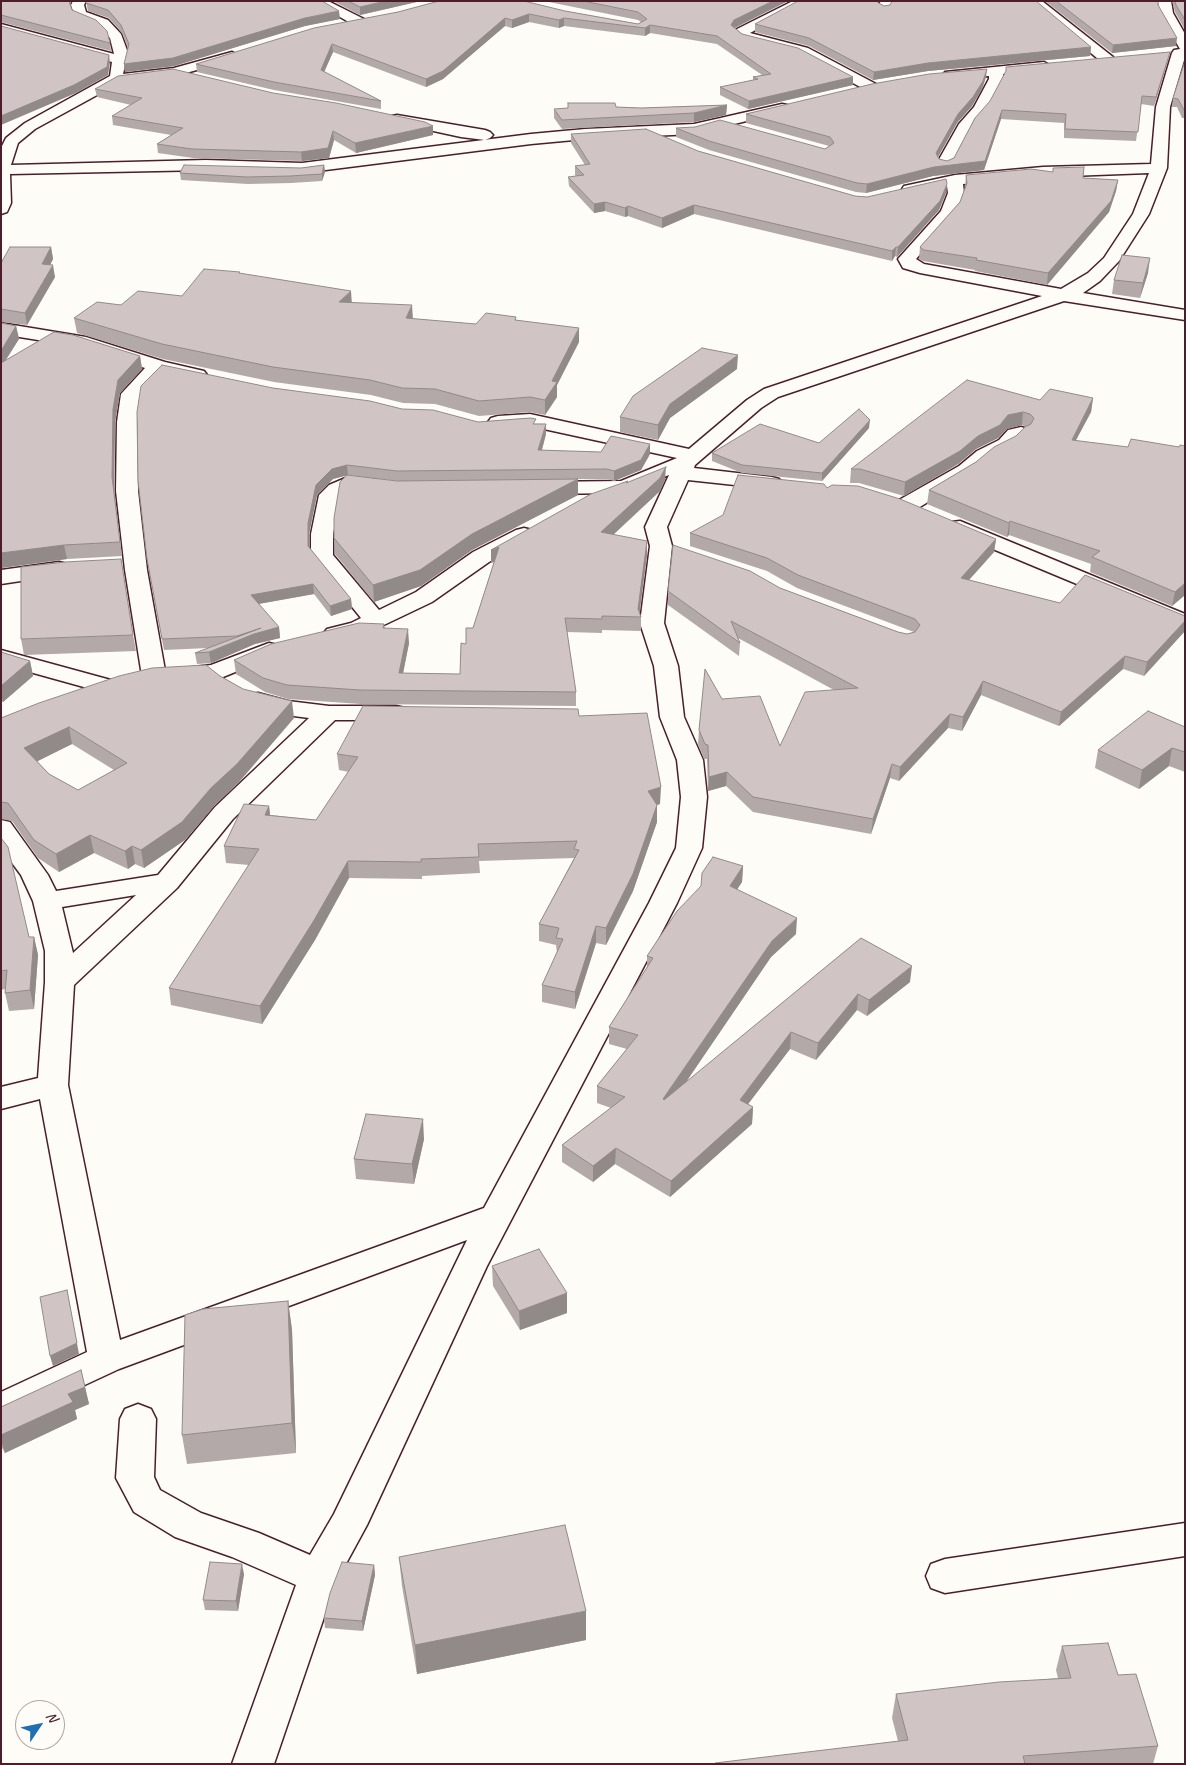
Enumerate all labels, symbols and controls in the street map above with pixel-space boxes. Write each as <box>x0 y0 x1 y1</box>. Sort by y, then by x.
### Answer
north arrow <box>15 1700 65 1750</box>
text: N <box>43 1709 61 1725</box>

